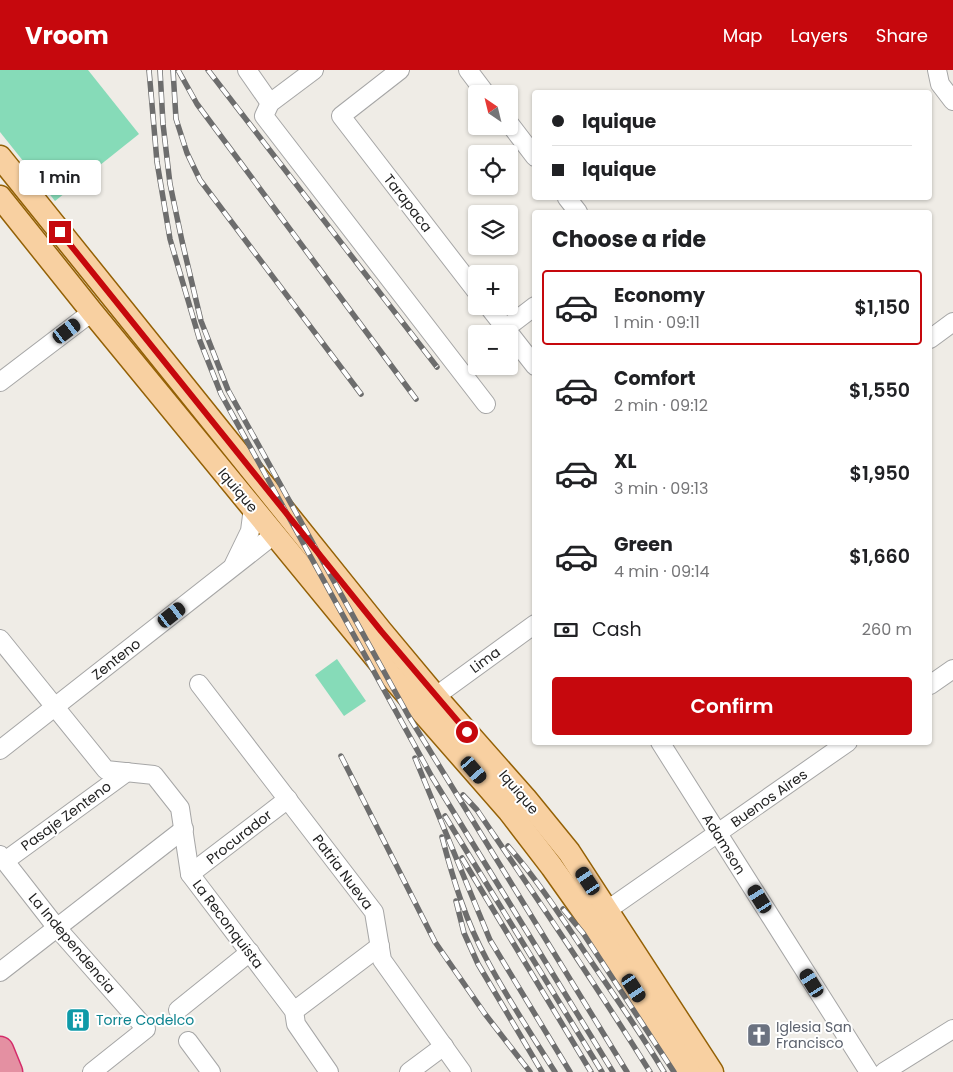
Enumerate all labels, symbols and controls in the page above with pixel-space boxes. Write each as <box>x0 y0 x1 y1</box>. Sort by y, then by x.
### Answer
text: Vroom <box>25 19 109 52</box>
text: Map <box>723 23 763 48</box>
text: Layers <box>791 23 848 48</box>
text: Share <box>876 23 928 48</box>
north arrow <box>468 85 518 135</box>
map controls <box>468 85 518 375</box>
text: Iquique <box>582 108 656 135</box>
button: locate <box>468 145 518 195</box>
text: Iquique <box>582 156 656 183</box>
callout: 1 min <box>19 160 101 194</box>
text: 1 min <box>39 166 81 189</box>
street label: Tarapaca <box>379 170 437 236</box>
button: layers <box>468 205 518 255</box>
route end <box>49 221 71 243</box>
text: Choose a ride <box>552 224 706 255</box>
button: + <box>468 265 518 315</box>
text: Economy <box>614 282 705 309</box>
icon: car <box>554 285 599 330</box>
text: $1,150 <box>854 294 910 321</box>
text: 1 min · 09:11 <box>614 311 700 334</box>
car <box>50 316 83 346</box>
button: − <box>468 325 518 375</box>
text: Comfort <box>614 365 696 392</box>
icon: car <box>554 368 599 413</box>
text: $1,550 <box>849 377 910 404</box>
text: 2 min · 09:12 <box>614 394 708 417</box>
text: XL <box>614 448 637 475</box>
icon: car <box>554 451 599 496</box>
text: $1,950 <box>849 460 910 487</box>
street label: Iquique <box>213 463 263 517</box>
text: 3 min · 09:13 <box>614 477 708 500</box>
text: Green <box>614 531 673 558</box>
icon: car <box>554 534 599 579</box>
text: $1,660 <box>849 543 910 570</box>
text: 4 min · 09:14 <box>614 560 710 583</box>
car <box>155 600 188 630</box>
icon: cash <box>552 616 580 644</box>
text: Cash <box>592 616 642 643</box>
text: 260 m <box>862 618 912 641</box>
street label: Zenteno <box>87 634 145 684</box>
street label: Lima <box>466 642 504 678</box>
button: Confirm <box>552 677 912 735</box>
route start <box>456 721 478 743</box>
car <box>458 754 489 786</box>
street label: Buenos Aires <box>727 764 811 832</box>
street label: Iquique <box>494 765 544 819</box>
street label: Pasaje Zenteno <box>17 776 115 856</box>
street label: Procurador <box>202 805 276 869</box>
street label: Adamson <box>697 810 751 878</box>
street label: Patria Nueva <box>308 830 378 914</box>
car <box>573 864 602 898</box>
street label: La Reconquista <box>188 875 268 973</box>
car <box>745 882 774 916</box>
street label: La Independencia <box>24 889 120 997</box>
car <box>797 966 826 1000</box>
car <box>619 971 648 1005</box>
building icon: Torre Codelco <box>65 1007 91 1033</box>
place label: Torre Codelco <box>96 1010 194 1030</box>
place label: Iglesia San Francisco <box>776 1017 852 1053</box>
church icon: Iglesia San Francisco <box>746 1022 772 1048</box>

